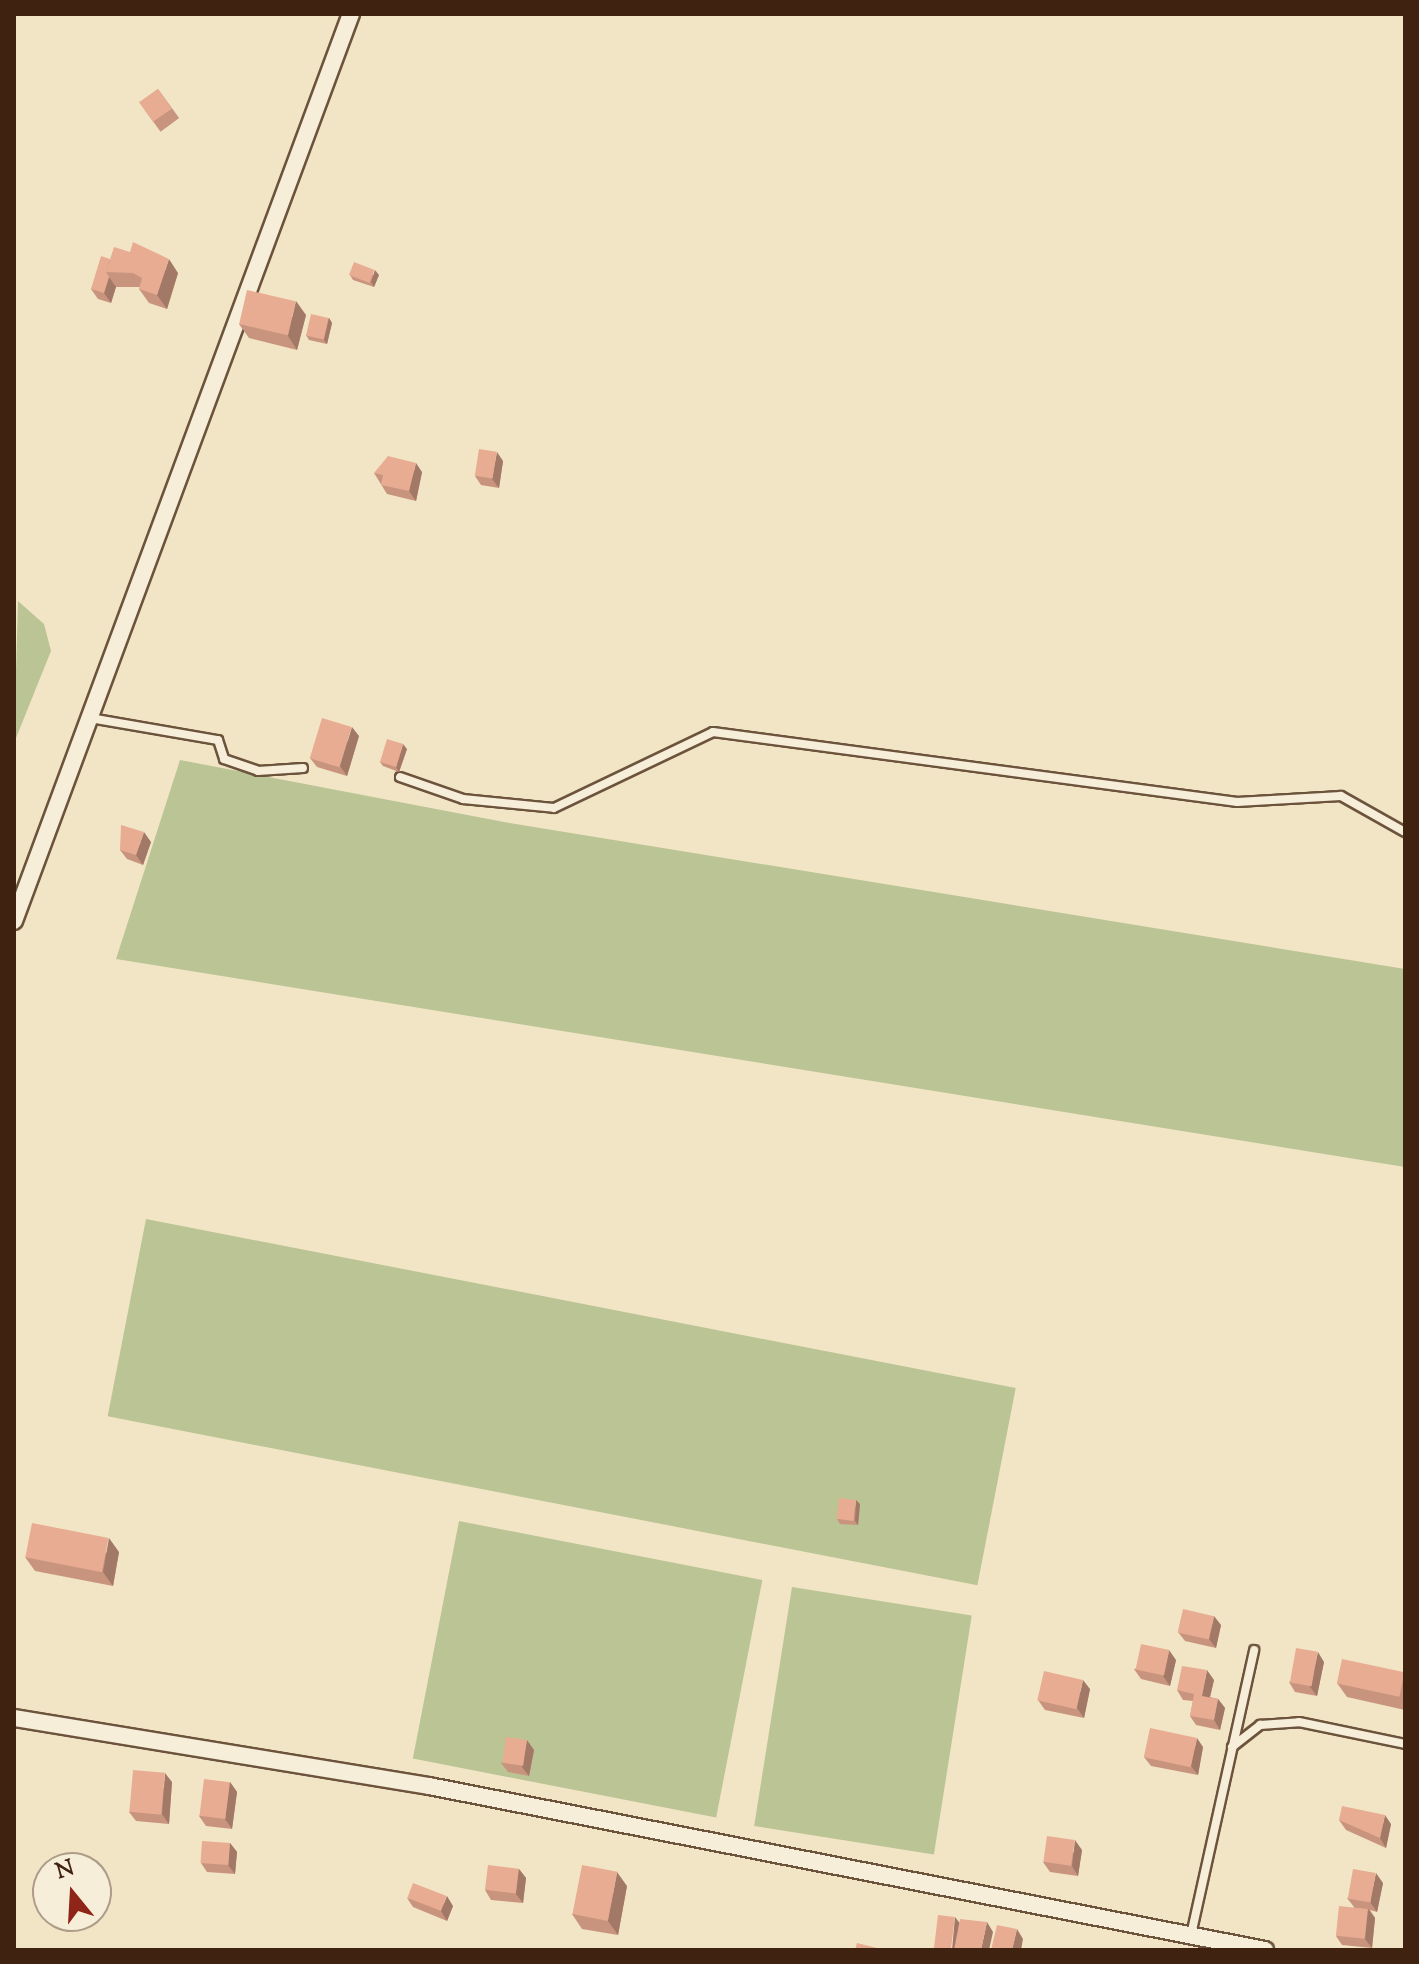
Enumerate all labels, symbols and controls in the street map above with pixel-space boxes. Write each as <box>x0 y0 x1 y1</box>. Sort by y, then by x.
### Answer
north arrow <box>32 1852 112 1932</box>
text: N <box>52 1853 78 1889</box>

